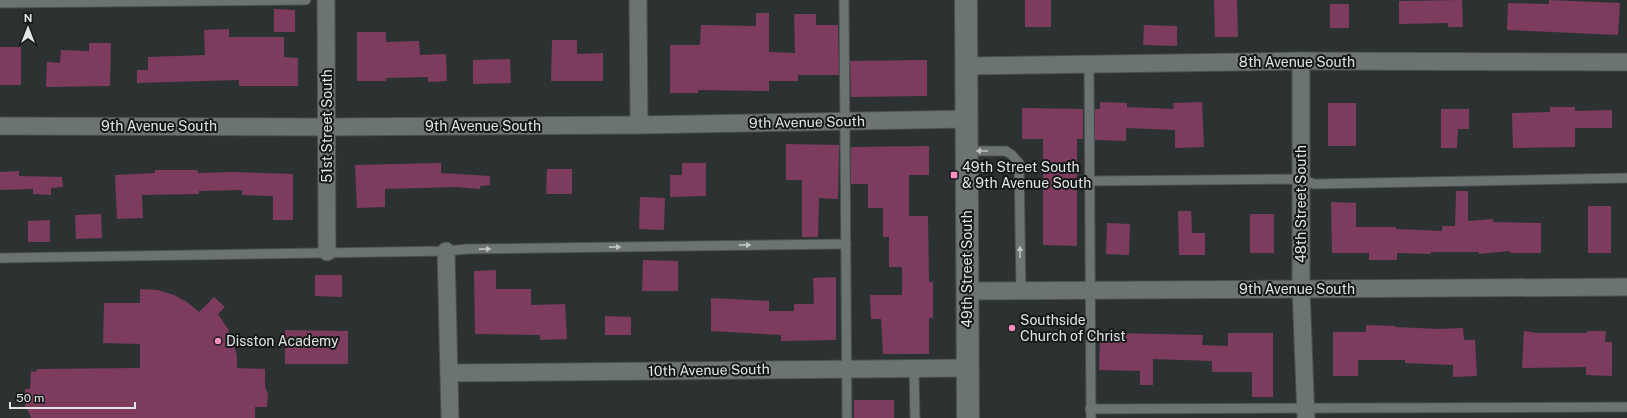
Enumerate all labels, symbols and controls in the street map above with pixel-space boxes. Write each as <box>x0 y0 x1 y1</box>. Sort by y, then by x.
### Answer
north arrow <box>8 8 48 48</box>
text: N <box>24 12 32 24</box>
street label: 8th Avenue South <box>1239 54 1355 70</box>
street label: 51st Street South <box>319 69 335 183</box>
street label: 9th Avenue South <box>749 113 865 131</box>
street label: 9th Avenue South <box>101 118 217 134</box>
street label: 9th Avenue South <box>425 118 541 134</box>
street label: 48th Street South <box>1293 145 1309 263</box>
one-way arrow <box>975 148 988 154</box>
place label: 49th Street South & 9th Avenue South <box>962 159 1091 191</box>
marker: 49th Street South & 9th Avenue South <box>949 170 959 180</box>
street label: 49th Street South <box>959 210 975 328</box>
one-way arrow <box>739 242 752 248</box>
one-way arrow <box>609 244 622 250</box>
one-way arrow <box>1017 245 1023 258</box>
one-way arrow <box>479 246 492 252</box>
street label: 9th Avenue South <box>1239 281 1355 297</box>
place label: Southside Church of Christ <box>1020 312 1126 344</box>
marker: Southside Church of Christ <box>1007 323 1017 333</box>
place label: Disston Academy <box>226 333 339 349</box>
marker: Disston Academy <box>213 336 223 346</box>
street label: 10th Avenue South <box>648 361 770 379</box>
scale bar <box>10 384 135 410</box>
text: 50 m <box>16 391 44 405</box>

